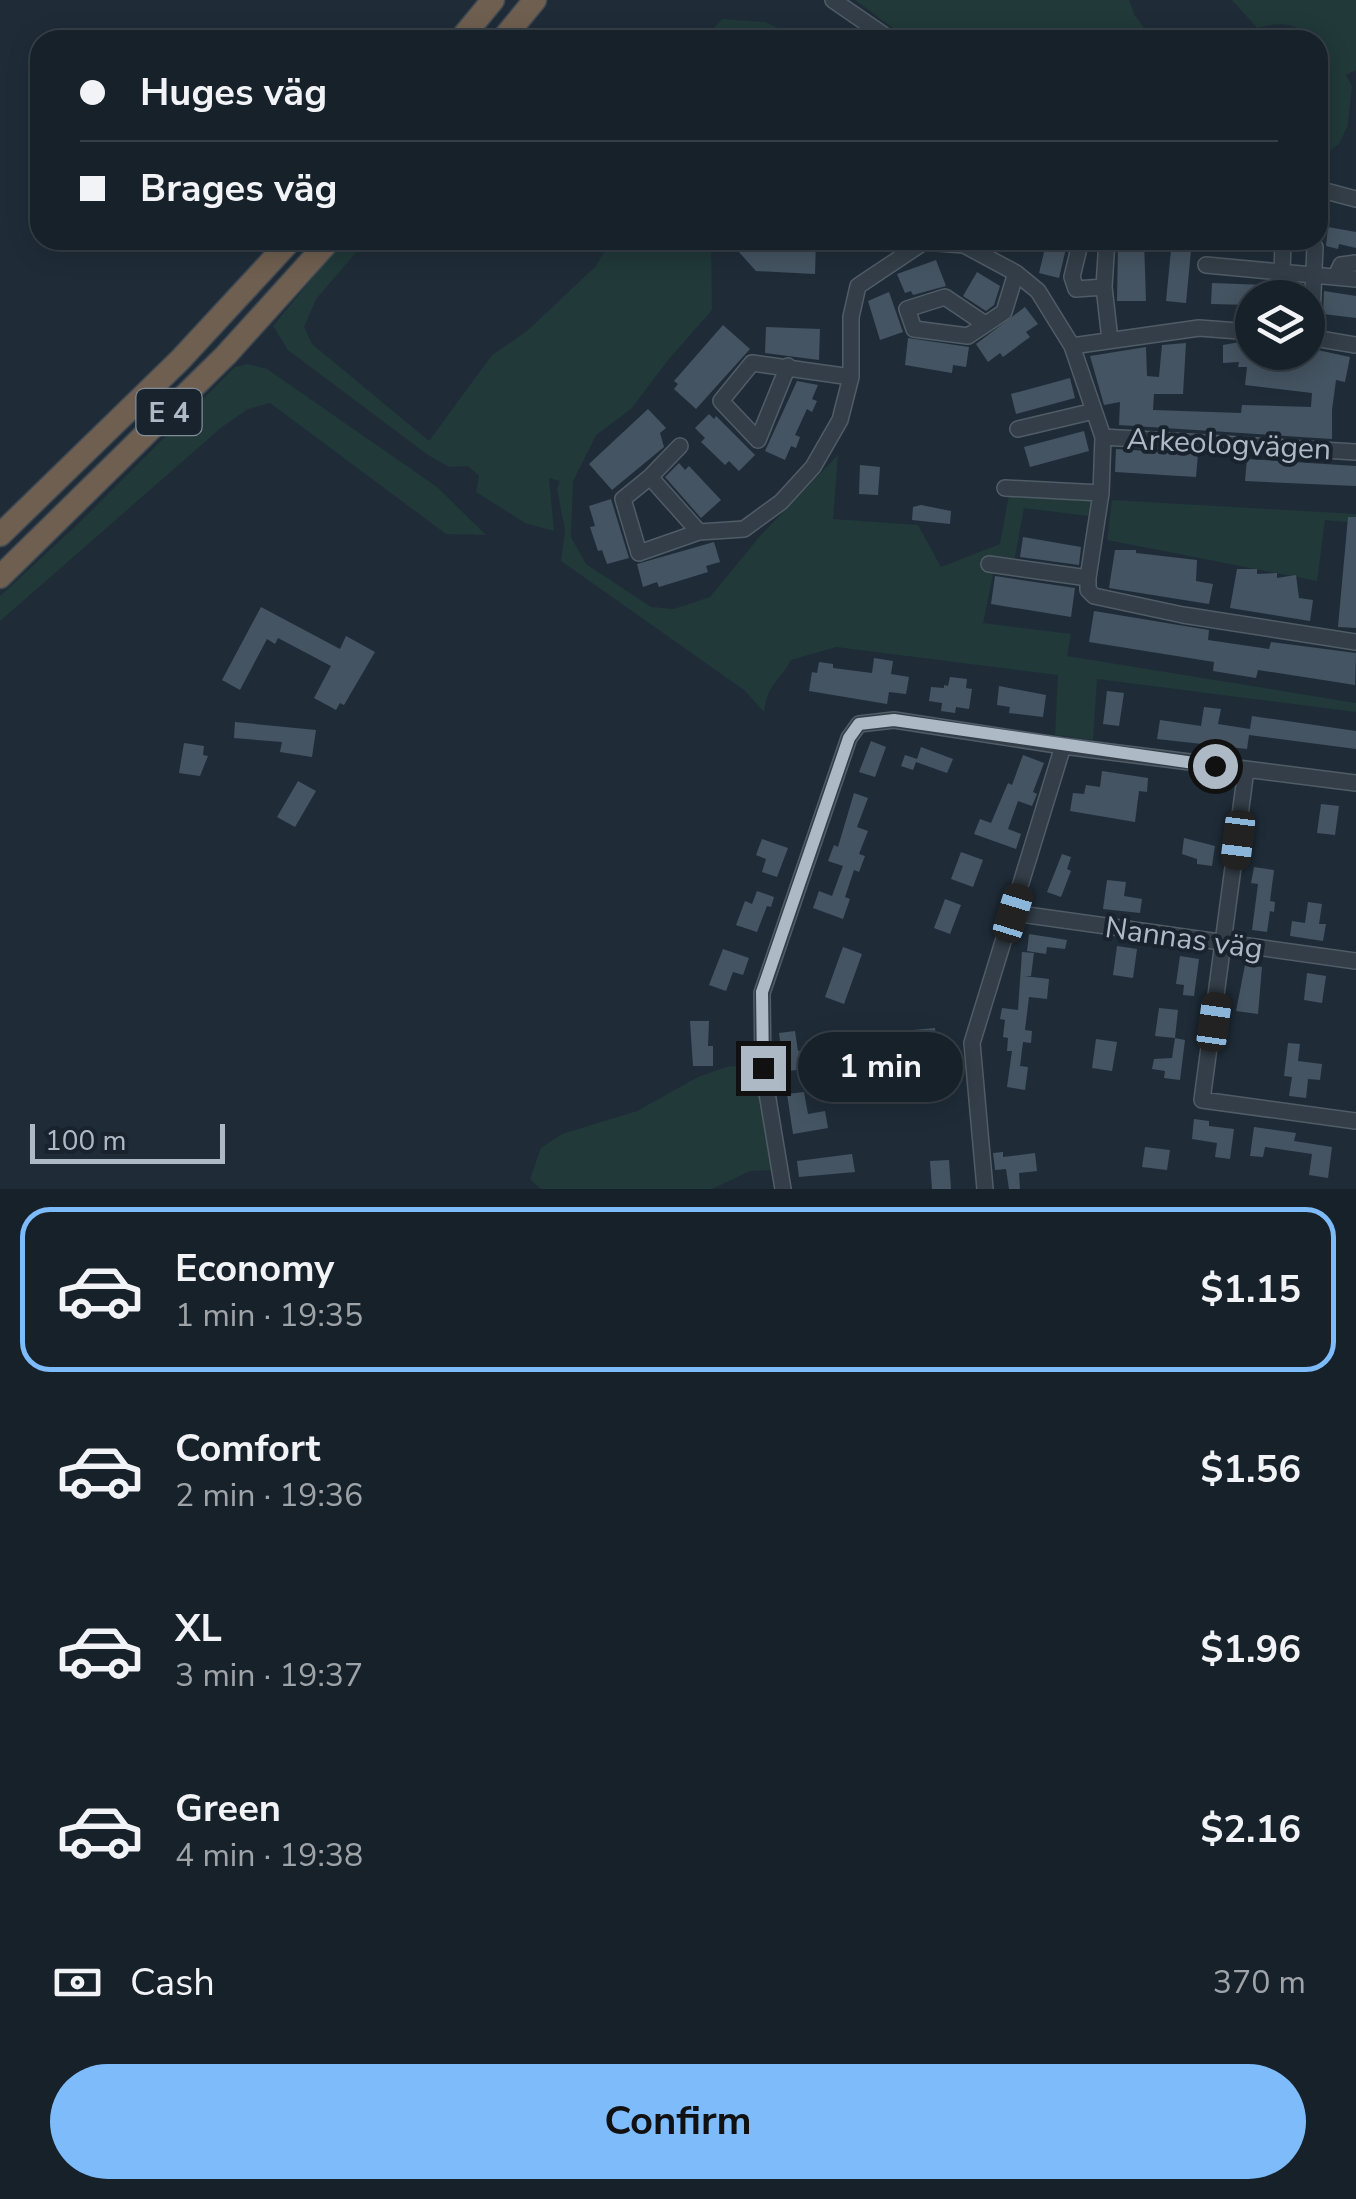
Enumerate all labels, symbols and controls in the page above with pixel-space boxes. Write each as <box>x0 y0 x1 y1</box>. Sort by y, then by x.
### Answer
text: Huges väg <box>140 67 327 118</box>
text: Brages väg <box>140 163 337 214</box>
map controls <box>1235 280 1325 370</box>
button: layers <box>1235 280 1325 370</box>
road number: E 4 <box>136 389 202 435</box>
street label: Arkeologvägen <box>1126 419 1332 470</box>
route start <box>1193 744 1238 789</box>
car <box>1219 808 1257 872</box>
car <box>990 880 1036 946</box>
street label: Nannas väg <box>1102 907 1265 970</box>
car <box>1195 990 1233 1054</box>
callout: 1 min <box>798 1033 963 1103</box>
text: 1 min <box>839 1045 922 1088</box>
route end <box>741 1046 786 1091</box>
scale bar <box>30 1119 225 1164</box>
text: 100 m <box>45 1122 127 1160</box>
text: Economy <box>175 1243 334 1294</box>
icon: car <box>55 1245 145 1335</box>
text: $1.15 <box>1200 1264 1301 1315</box>
text: 1 min · 19:35 <box>175 1294 363 1337</box>
text: Comfort <box>175 1423 320 1474</box>
icon: car <box>55 1425 145 1515</box>
text: $1.56 <box>1200 1444 1301 1495</box>
text: 2 min · 19:36 <box>175 1474 363 1517</box>
text: XL <box>175 1603 222 1654</box>
icon: car <box>55 1605 145 1695</box>
text: $1.96 <box>1200 1624 1301 1675</box>
text: 3 min · 19:37 <box>175 1654 363 1697</box>
text: Green <box>175 1783 281 1834</box>
icon: car <box>55 1785 145 1875</box>
text: $2.16 <box>1200 1804 1301 1855</box>
text: 4 min · 19:38 <box>175 1834 363 1877</box>
icon: cash <box>50 1955 105 2010</box>
text: Cash <box>130 1957 215 2008</box>
text: 370 m <box>1213 1961 1306 2004</box>
button: Confirm <box>50 2064 1306 2179</box>

